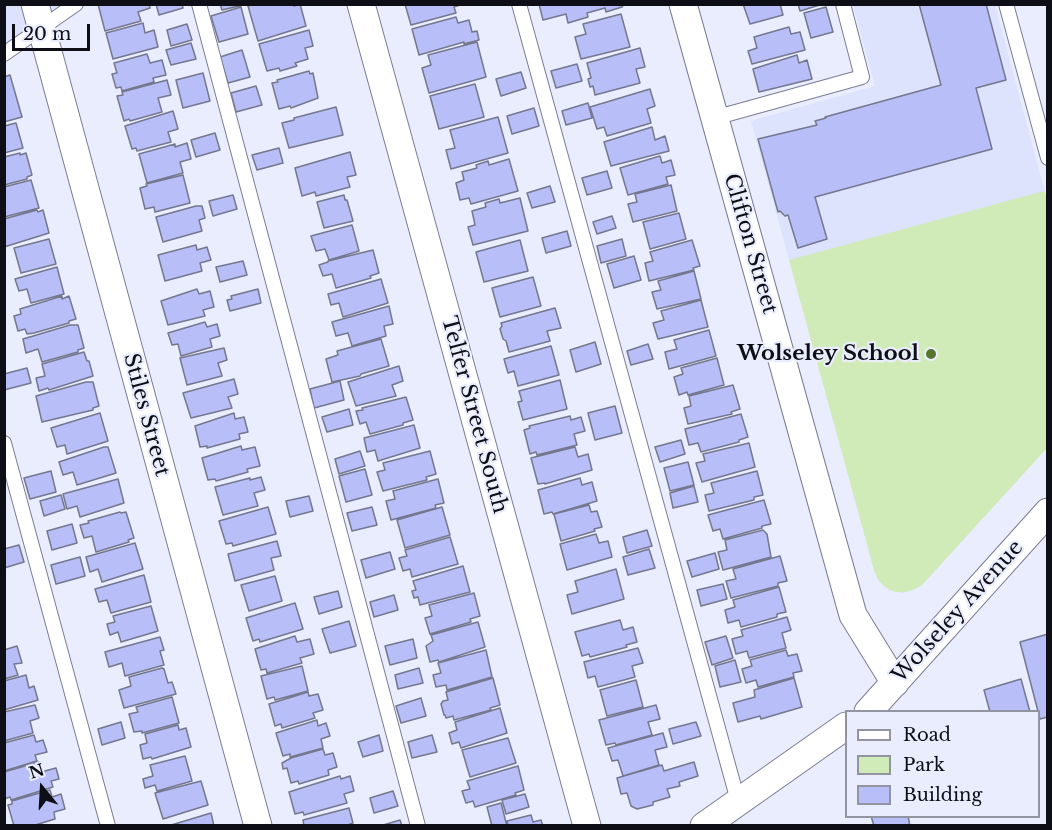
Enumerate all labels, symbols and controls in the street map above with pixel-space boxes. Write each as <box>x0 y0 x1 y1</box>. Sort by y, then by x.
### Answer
scale bar <box>15 12 93 50</box>
text: 20 m <box>23 23 71 45</box>
street label: Clifton Street <box>718 171 782 317</box>
street label: Telfer Street South <box>436 314 512 516</box>
place label: Wolseley School <box>737 341 919 367</box>
marker: Wolseley School <box>924 347 938 361</box>
street label: Stiles Street <box>118 351 174 479</box>
street label: Wolseley Avenue <box>887 536 1029 688</box>
legend <box>845 710 1040 818</box>
text: Road <box>903 724 951 746</box>
text: Park <box>903 754 945 776</box>
north arrow <box>12 758 72 818</box>
text: N <box>26 759 47 783</box>
text: Building <box>903 784 982 806</box>

